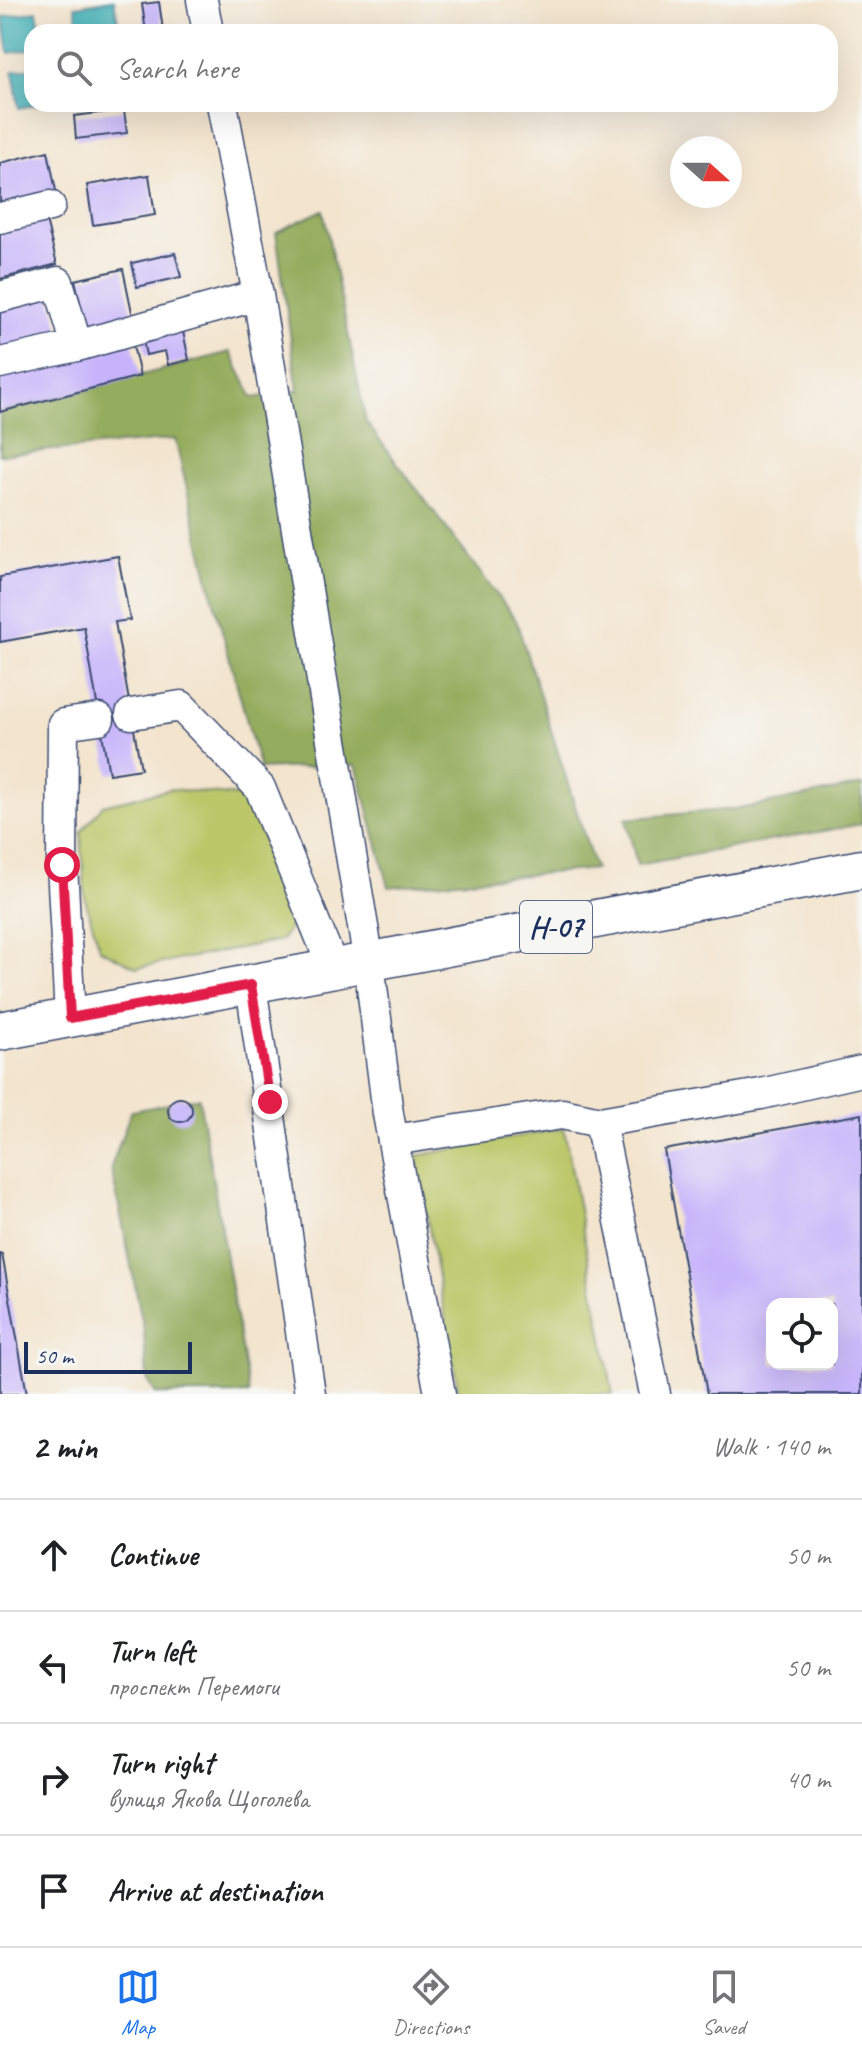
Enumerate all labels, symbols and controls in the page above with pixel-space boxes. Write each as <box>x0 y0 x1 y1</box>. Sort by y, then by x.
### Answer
search box <box>24 24 838 112</box>
icon: search <box>52 46 96 90</box>
text: Search here <box>116 49 238 87</box>
north arrow <box>670 136 742 208</box>
route start <box>44 847 80 883</box>
road number: Н-07 <box>520 901 592 953</box>
route end <box>252 1084 288 1120</box>
map controls <box>766 1298 838 1370</box>
button: locate <box>766 1298 838 1370</box>
scale bar <box>24 1338 192 1374</box>
text: 50 m <box>36 1342 73 1370</box>
text: 2 min <box>32 1425 97 1468</box>
text: Walk · 140 m <box>713 1430 830 1463</box>
icon: ahead <box>32 1533 76 1577</box>
text: Continue <box>108 1536 198 1574</box>
text: 50 m <box>786 1539 830 1572</box>
text: Turn left <box>108 1632 195 1670</box>
icon: left <box>32 1645 76 1689</box>
text: 50 m <box>786 1651 830 1684</box>
text: проспект Перемоги <box>108 1670 279 1703</box>
text: Turn right <box>108 1744 213 1782</box>
icon: right <box>32 1757 76 1801</box>
text: 40 m <box>786 1763 830 1796</box>
text: вулиця Якова Щоголева <box>108 1782 309 1815</box>
icon: arrive <box>32 1869 76 1913</box>
text: Arrive at destination <box>108 1872 323 1910</box>
tab: Map <box>116 1965 160 2041</box>
tab: Directions <box>393 1965 469 2041</box>
tab: Saved <box>702 1965 746 2041</box>

